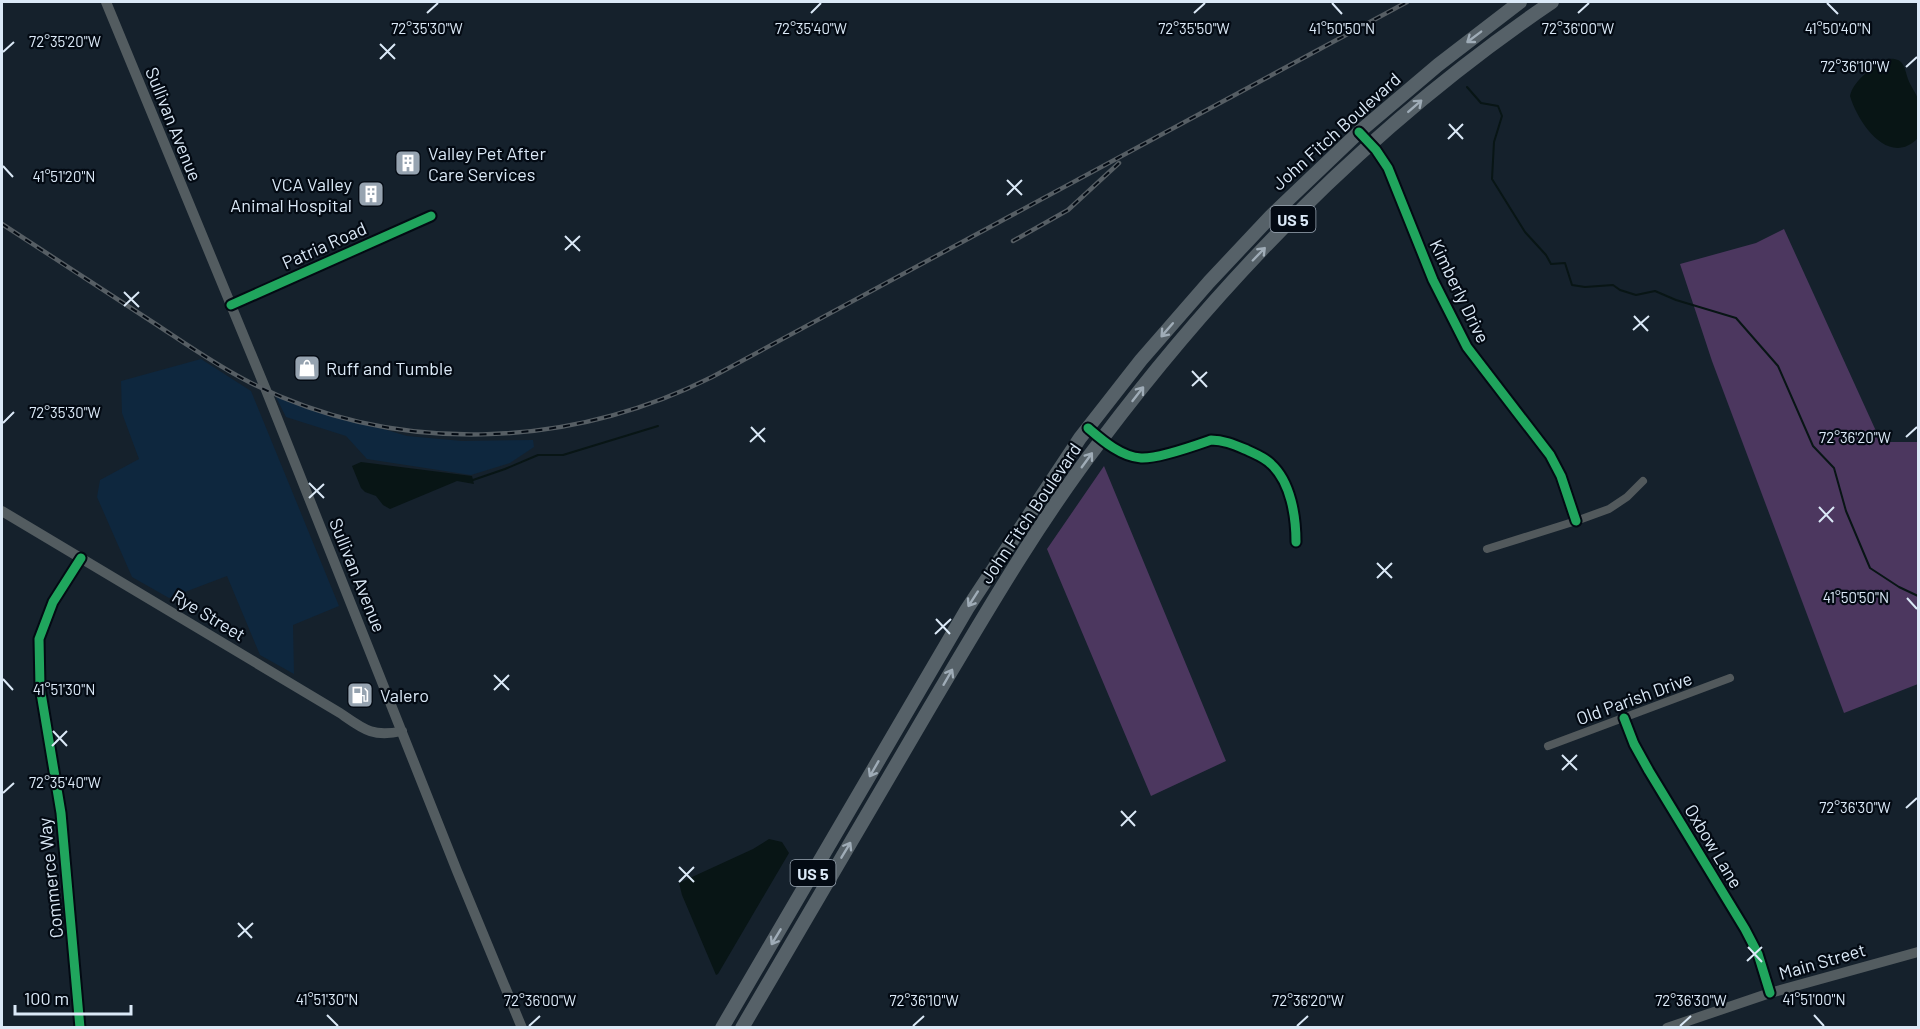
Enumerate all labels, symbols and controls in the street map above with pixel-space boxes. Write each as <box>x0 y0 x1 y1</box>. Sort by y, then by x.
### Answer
text: 72°35'30"W <box>391 19 463 37</box>
text: 72°35'40"W <box>775 19 847 37</box>
text: 72°35'50"W <box>1158 19 1230 37</box>
text: 41°50'50"N <box>1309 19 1375 37</box>
text: 72°36'00"W <box>1542 19 1614 37</box>
text: 41°50'40"N <box>1805 19 1871 37</box>
one-way arrow <box>1466 31 1482 43</box>
text: 72°35'20"W <box>29 32 101 50</box>
text: 72°36'10"W <box>1820 57 1890 75</box>
street label: Sullivan Avenue <box>141 64 207 184</box>
street label: John Fitch Boulevard <box>1267 68 1405 194</box>
one-way arrow <box>1407 100 1423 113</box>
place label: Valley Pet After Care Services <box>428 142 546 185</box>
building icon: Valley Pet After Care Services <box>393 148 423 178</box>
text: 41°51'20"N <box>33 167 95 185</box>
place label: VCA Valley Animal Hospital <box>230 173 352 216</box>
building icon: VCA Valley Animal Hospital <box>356 179 386 209</box>
road number: US 5 <box>1270 206 1316 232</box>
street label: Patria Road <box>278 217 370 273</box>
street label: Kimberly Drive <box>1425 236 1495 346</box>
one-way arrow <box>1251 247 1266 262</box>
one-way arrow <box>1161 322 1174 338</box>
shop icon: Ruff and Tumble <box>292 353 322 383</box>
place label: Ruff and Tumble <box>326 357 453 379</box>
one-way arrow <box>1131 386 1144 402</box>
text: 72°35'30"W <box>29 403 101 421</box>
text: 72°36'20"W <box>1819 428 1891 446</box>
street label: John Fitch Boulevard <box>975 438 1085 588</box>
one-way arrow <box>1081 452 1093 468</box>
street label: Sullivan Avenue <box>325 515 391 635</box>
street label: Rye Street <box>168 585 250 645</box>
text: 41°50'50"N <box>1823 588 1889 606</box>
one-way arrow <box>967 590 979 607</box>
street label: Old Parish Drive <box>1573 667 1695 729</box>
one-way arrow <box>943 669 955 686</box>
text: 41°51'30"N <box>33 680 95 698</box>
fuel station icon: Valero <box>345 680 375 710</box>
place label: Valero <box>380 684 429 706</box>
one-way arrow <box>868 760 880 777</box>
text: 72°35'40"W <box>29 773 101 791</box>
text: 72°36'30"W <box>1819 798 1891 816</box>
street label: Oxbow Lane <box>1680 800 1748 892</box>
street label: Commerce Way <box>33 817 67 939</box>
one-way arrow <box>840 842 852 859</box>
road number: US 5 <box>790 860 836 886</box>
one-way arrow <box>769 928 781 945</box>
street label: Main Street <box>1776 938 1868 984</box>
scale bar <box>15 978 130 1016</box>
text: 100 m <box>24 987 69 1009</box>
text: 41°51'30"N <box>296 990 358 1008</box>
text: 41°51'00"N <box>1782 990 1846 1008</box>
text: 72°36'00"W <box>504 991 576 1009</box>
text: 72°36'10"W <box>889 991 959 1009</box>
text: 72°36'20"W <box>1272 991 1344 1009</box>
text: 72°36'30"W <box>1655 991 1727 1009</box>

